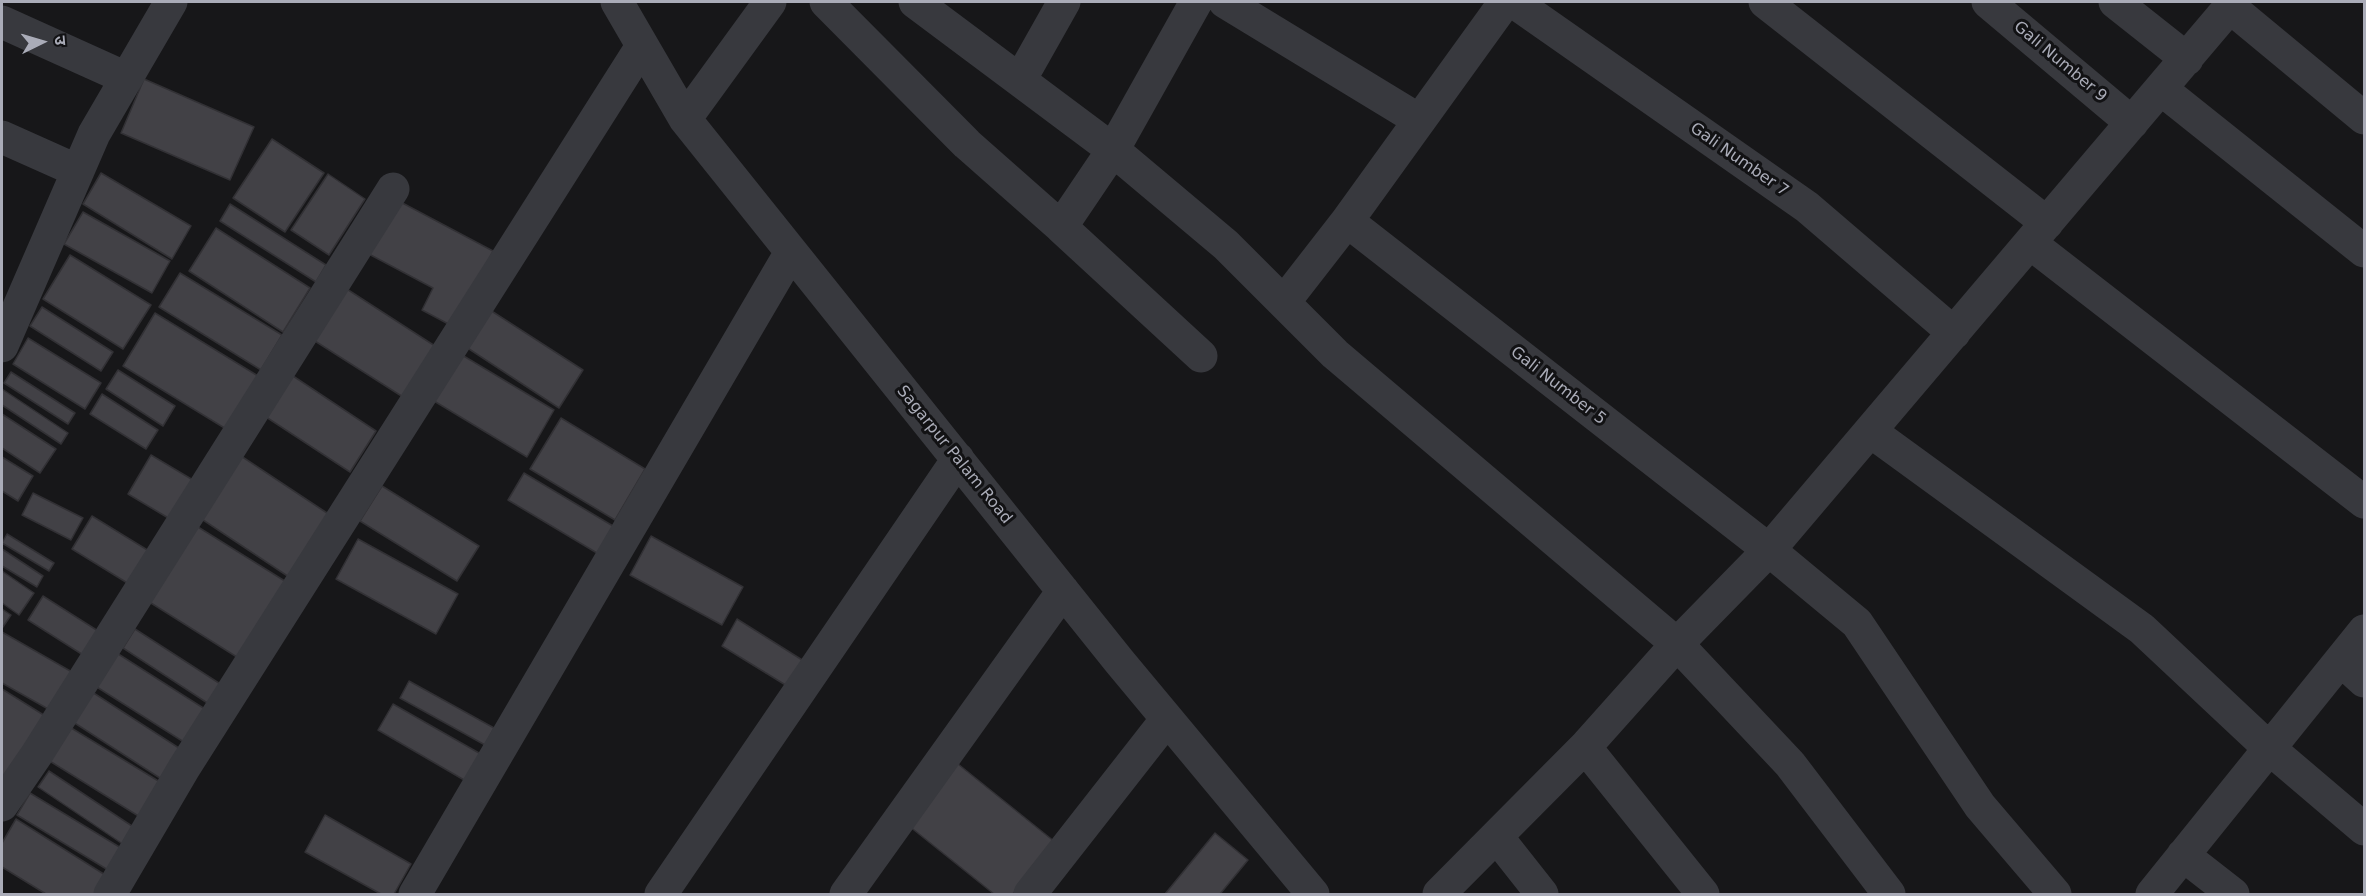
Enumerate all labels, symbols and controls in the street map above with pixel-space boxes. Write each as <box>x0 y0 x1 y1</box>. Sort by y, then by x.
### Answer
north arrow <box>12 12 72 72</box>
street label: Gali Number 9 <box>2010 17 2110 107</box>
text: उ <box>51 35 70 46</box>
street label: Gali Number 7 <box>1686 119 1792 201</box>
street label: Gali Number 5 <box>1506 343 1610 429</box>
street label: Sagarpur Palam Road <box>892 382 1016 528</box>

